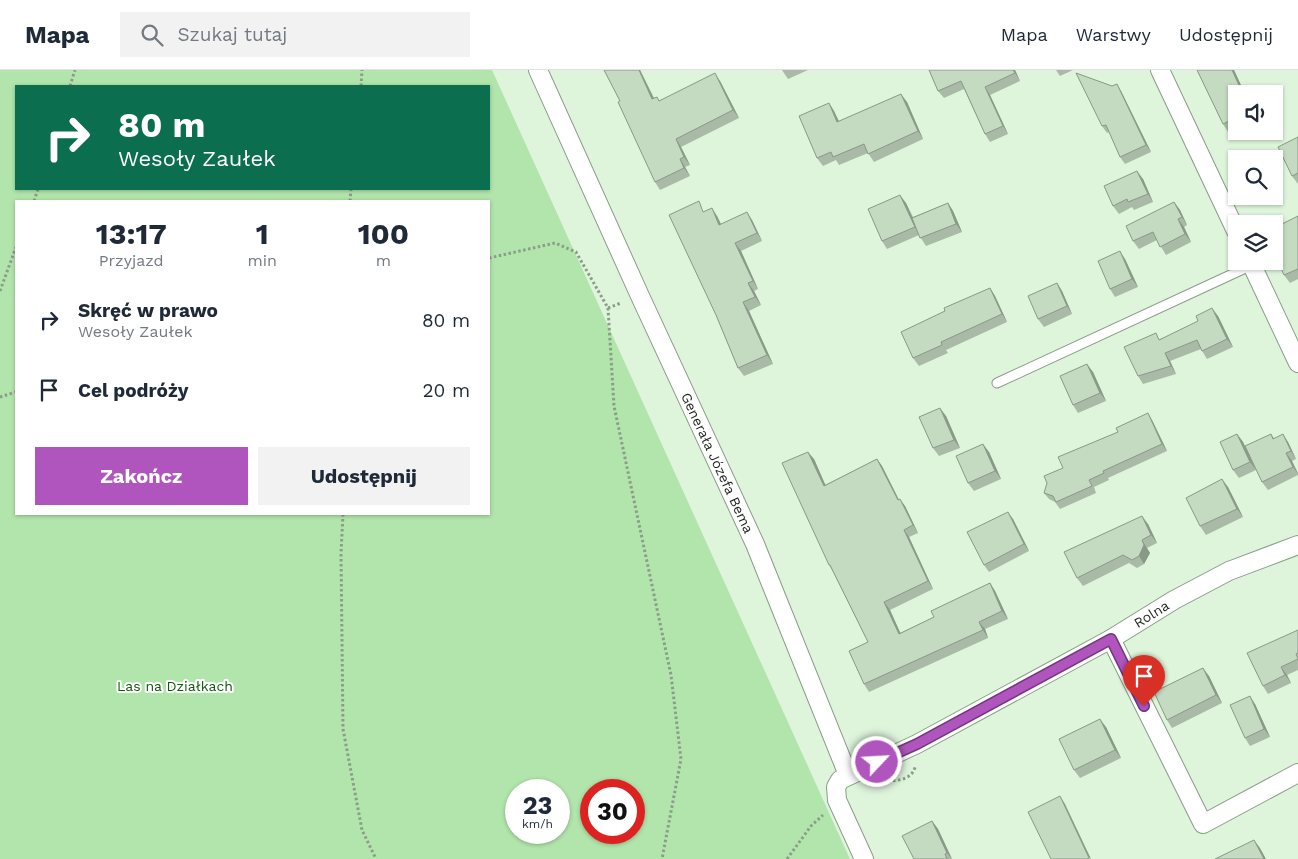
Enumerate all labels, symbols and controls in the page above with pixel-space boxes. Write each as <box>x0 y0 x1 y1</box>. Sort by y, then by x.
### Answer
search box <box>120 12 470 57</box>
text: Mapa <box>25 21 90 49</box>
icon: search <box>138 21 166 49</box>
text: Szukaj tutaj <box>178 23 287 46</box>
text: Mapa <box>1001 24 1048 45</box>
text: Warstwy <box>1076 24 1151 45</box>
text: Udostępnij <box>1179 24 1273 45</box>
map controls <box>1228 85 1283 270</box>
button: sound <box>1228 85 1283 140</box>
text: 80 m <box>118 104 205 146</box>
icon: right <box>35 105 100 170</box>
text: Wesoły Zaułek <box>118 146 276 171</box>
button: search <box>1228 150 1283 205</box>
button: layers <box>1228 215 1283 270</box>
text: 13:17 <box>96 216 167 251</box>
text: 1 <box>256 216 269 251</box>
text: 100 <box>358 216 409 251</box>
text: Przyjazd <box>99 251 164 270</box>
text: min <box>247 251 277 270</box>
text: m <box>376 251 391 270</box>
text: Skręć w prawo <box>78 299 218 322</box>
icon: right <box>35 306 63 334</box>
text: 80 m <box>422 309 470 332</box>
text: Wesoły Zaułek <box>78 322 193 341</box>
icon: arrive <box>35 376 63 404</box>
text: Cel podróży <box>78 379 188 402</box>
text: 20 m <box>423 379 470 402</box>
street label: Generała Józefa Bema <box>678 390 757 536</box>
button: Zakończ <box>35 447 248 505</box>
button: Udostępnij <box>258 447 470 505</box>
street label: Rolna <box>1131 597 1172 631</box>
pin <box>1123 655 1165 706</box>
icon: arrive <box>1130 662 1158 690</box>
park label: Las na Działkach <box>117 678 233 694</box>
position arrow <box>850 735 902 787</box>
speed limit sign: 30 <box>580 779 645 844</box>
text: 23 <box>523 791 552 820</box>
text: km/h <box>522 817 553 831</box>

